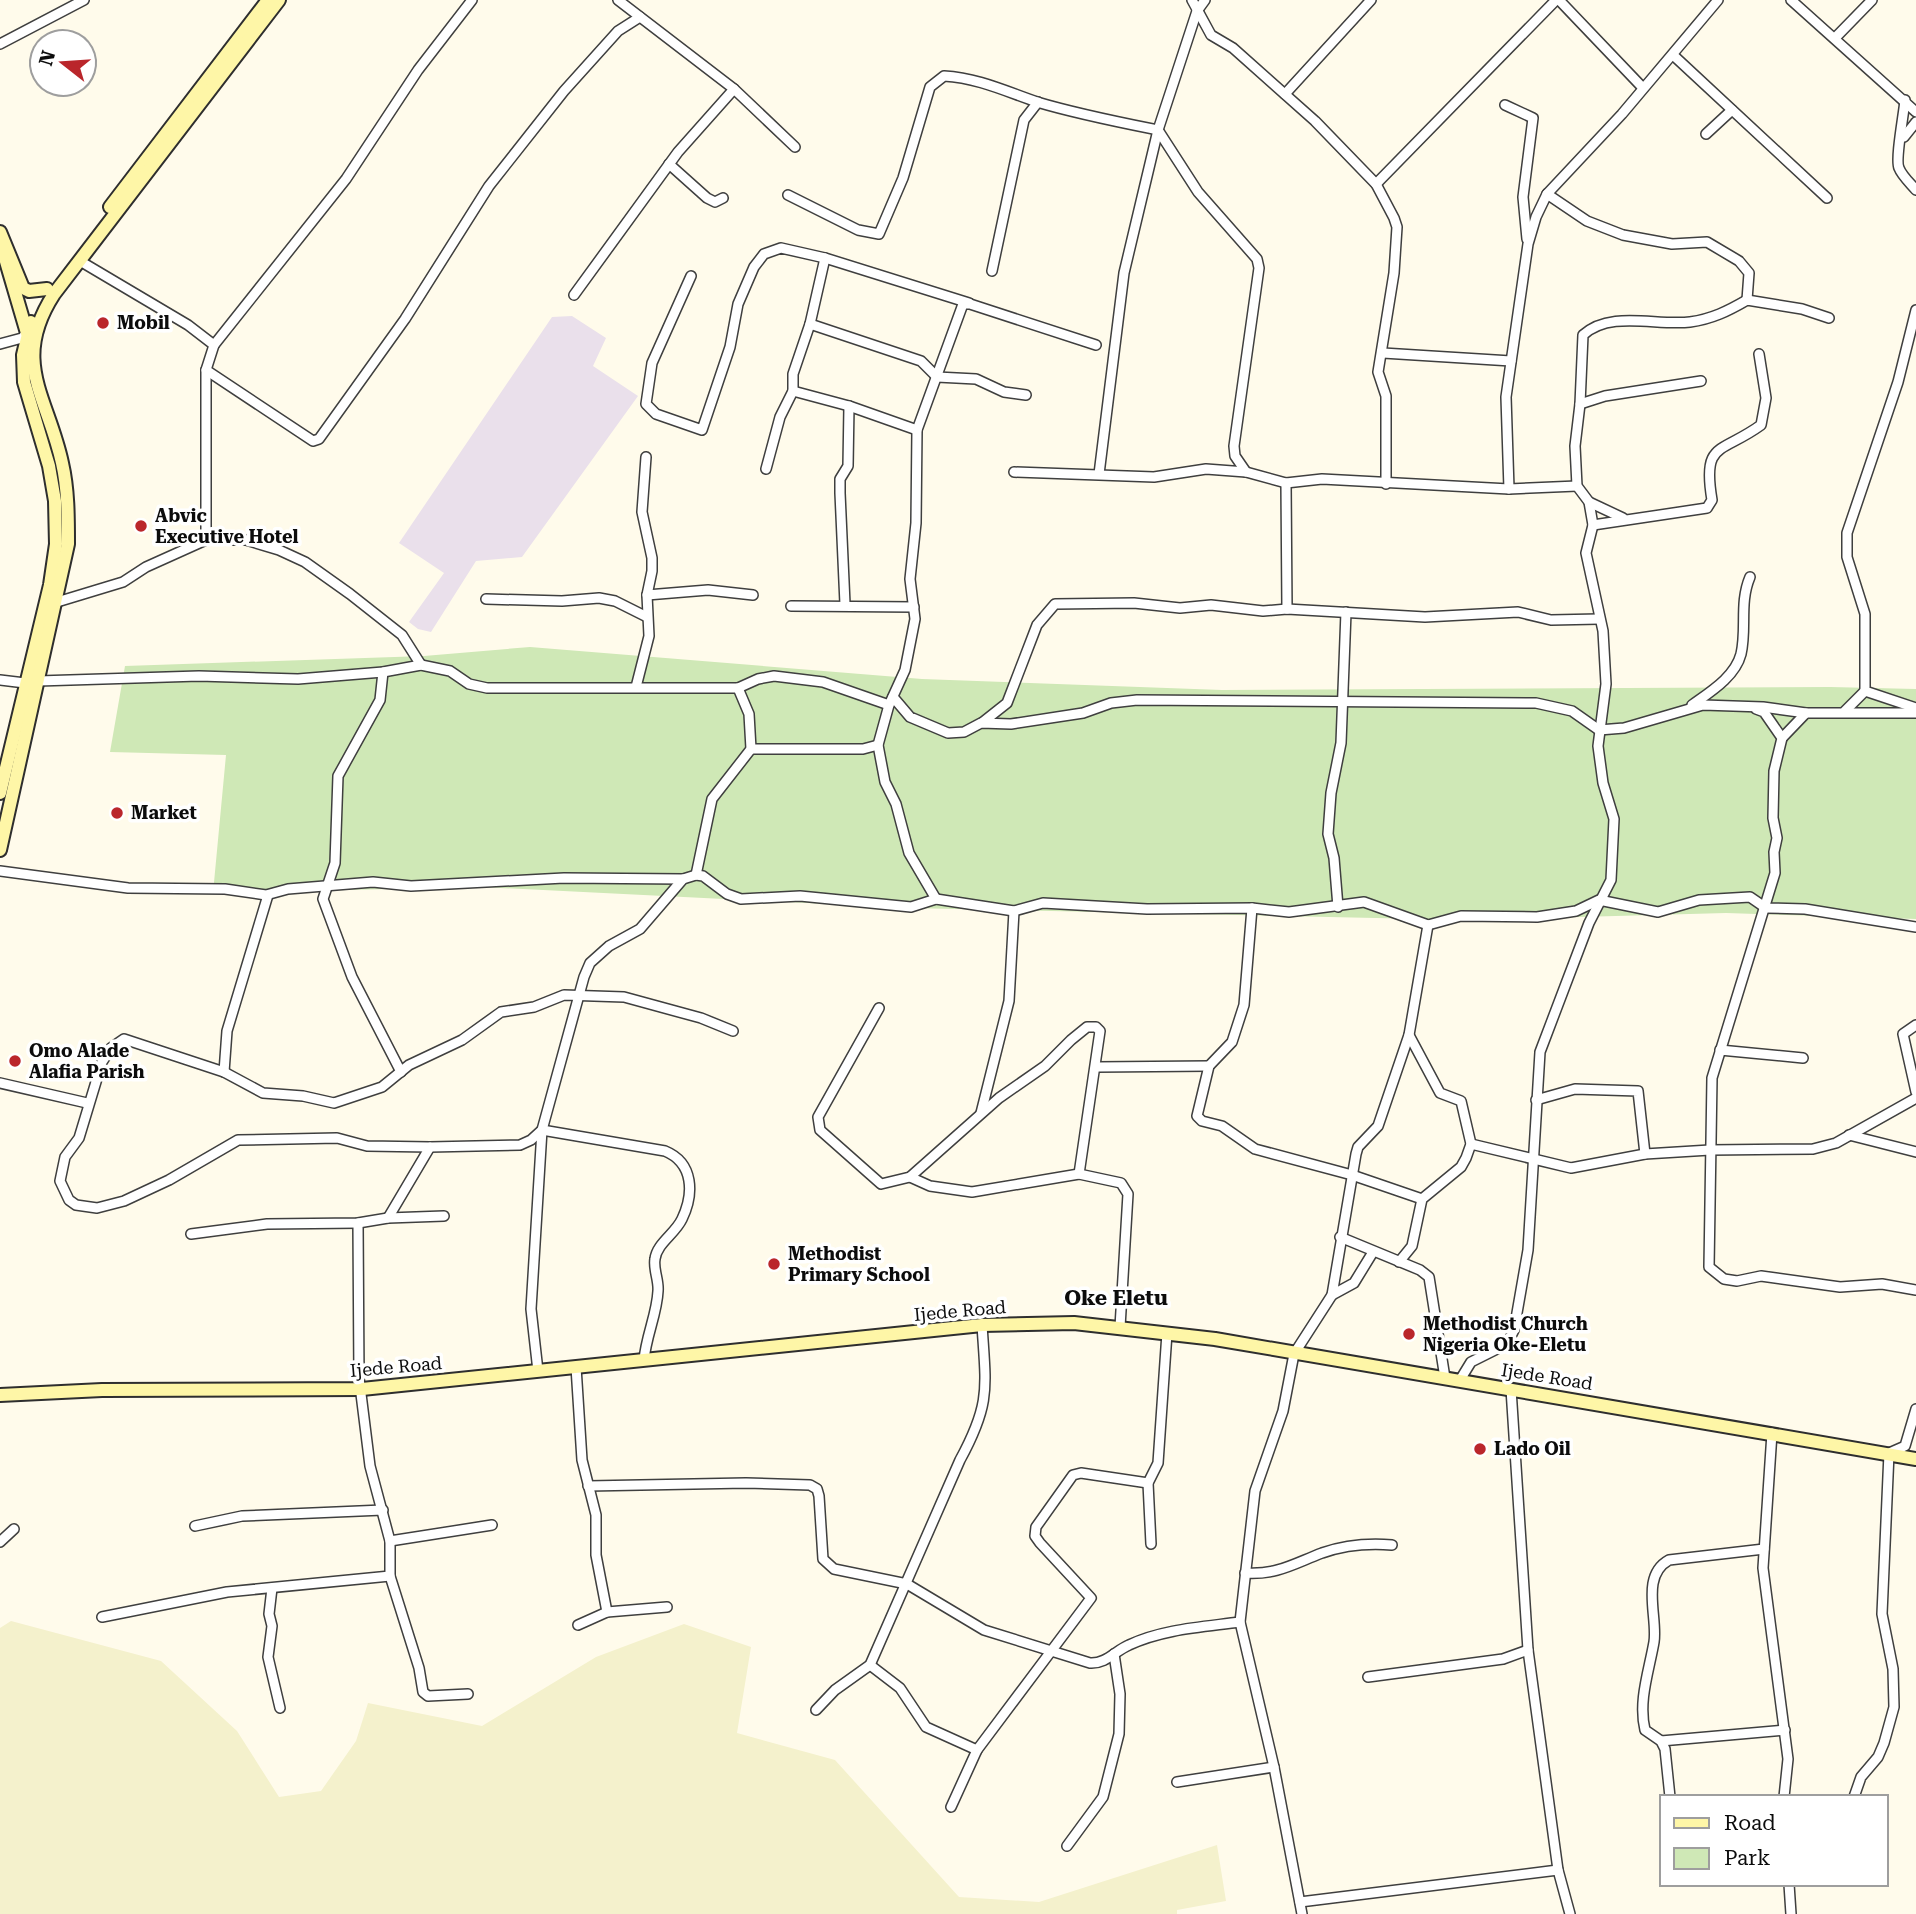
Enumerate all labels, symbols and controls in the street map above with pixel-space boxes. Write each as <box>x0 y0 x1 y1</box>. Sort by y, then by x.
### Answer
north arrow <box>28 28 98 98</box>
text: N <box>34 47 60 69</box>
place label: Mobil <box>117 312 170 333</box>
marker: Mobil <box>95 315 111 331</box>
place label: Abvic Executive Hotel <box>155 505 298 547</box>
marker: Abvic Executive Hotel <box>133 518 149 534</box>
place label: Market <box>131 802 197 823</box>
marker: Market <box>109 805 125 821</box>
place label: Omo Alade Alafia Parish <box>29 1040 145 1082</box>
marker: Omo Alade Alafia Parish <box>7 1053 23 1069</box>
place label: Methodist Primary School <box>788 1243 930 1285</box>
marker: Methodist Primary School <box>766 1256 782 1272</box>
district label: Oke Eletu <box>1064 1286 1168 1310</box>
street label: Ijede Road <box>913 1296 1007 1325</box>
place label: Methodist Church Nigeria Oke-Eletu <box>1423 1313 1588 1355</box>
marker: Methodist Church Nigeria Oke-Eletu <box>1401 1326 1417 1342</box>
street label: Ijede Road <box>349 1352 443 1381</box>
street label: Ijede Road <box>1500 1359 1595 1394</box>
place label: Lado Oil <box>1494 1438 1571 1459</box>
marker: Lado Oil <box>1472 1441 1488 1457</box>
legend <box>1660 1795 1888 1886</box>
text: Road <box>1724 1811 1776 1835</box>
text: Park <box>1724 1846 1770 1870</box>

